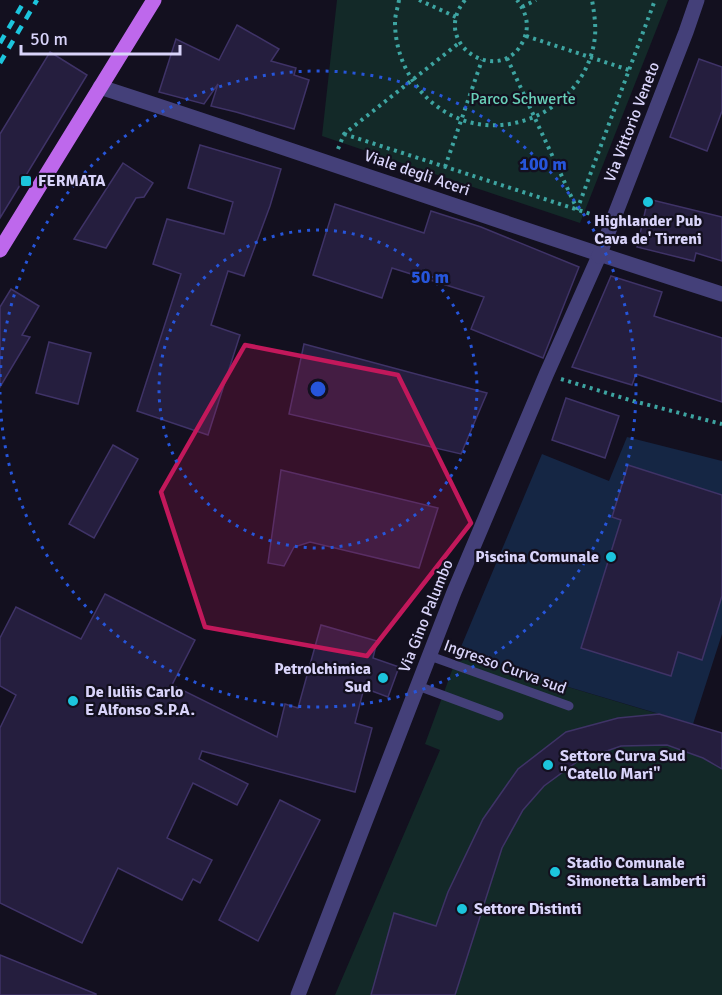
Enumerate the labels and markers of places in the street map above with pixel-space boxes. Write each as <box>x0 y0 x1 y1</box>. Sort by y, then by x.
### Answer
place label: FERMATA <box>38 171 106 191</box>
marker: FERMATA <box>19 174 33 188</box>
marker: Highlander Pub Cava de' Tirreni <box>641 195 655 209</box>
place label: Highlander Pub Cava de' Tirreni <box>594 211 702 249</box>
centre of rings <box>308 379 328 399</box>
place label: Piscina Comunale <box>475 547 599 567</box>
marker: Piscina Comunale <box>604 550 618 564</box>
place label: Petrolchimica Sud <box>274 659 371 697</box>
marker: Petrolchimica Sud <box>376 671 390 685</box>
place label: De Iuliis Carlo E Alfonso S.P.A. <box>85 682 195 720</box>
marker: De Iuliis Carlo E Alfonso S.P.A. <box>66 694 80 708</box>
place label: Settore Curva Sud "Catello Mari" <box>560 746 686 784</box>
marker: Settore Curva Sud "Catello Mari" <box>541 758 555 772</box>
place label: Stadio Comunale Simonetta Lamberti <box>567 853 706 891</box>
marker: Stadio Comunale Simonetta Lamberti <box>548 865 562 879</box>
place label: Settore Distinti <box>474 899 582 919</box>
marker: Settore Distinti <box>455 902 469 916</box>

